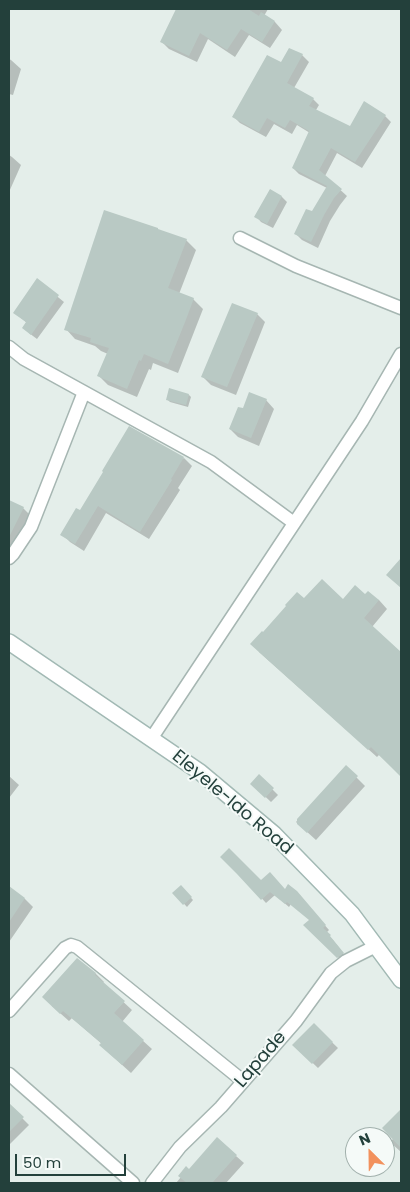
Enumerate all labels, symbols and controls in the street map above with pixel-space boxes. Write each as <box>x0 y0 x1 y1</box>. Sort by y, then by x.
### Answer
street label: Eleyele-Ido Road <box>167 746 297 860</box>
street label: Lapade <box>231 1027 291 1093</box>
north arrow <box>345 1127 395 1177</box>
text: N <box>356 1128 373 1150</box>
scale bar <box>18 1144 129 1176</box>
text: 50 m <box>23 1152 61 1173</box>

